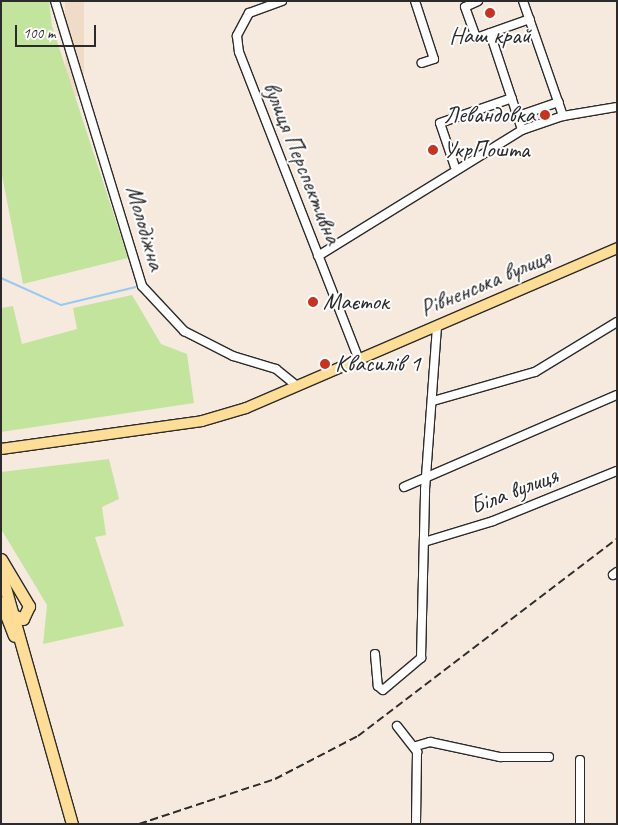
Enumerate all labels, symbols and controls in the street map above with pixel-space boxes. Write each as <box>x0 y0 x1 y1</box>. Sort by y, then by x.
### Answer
marker: Наш край <box>484 7 496 19</box>
scale bar <box>18 15 99 47</box>
place label: Наш край <box>449 22 531 50</box>
text: 100 m <box>23 24 55 43</box>
street label: вулиця Перспективна <box>256 77 348 249</box>
place label: Левандовка <box>444 101 535 129</box>
marker: Левандовка <box>539 109 551 121</box>
place label: УкрПошта <box>443 136 529 164</box>
marker: УкрПошта <box>427 144 439 156</box>
street label: Молодіжна <box>119 182 171 274</box>
street label: Рівненська вулиця <box>415 242 555 324</box>
place label: Маєток <box>323 288 389 316</box>
marker: Маєток <box>307 296 319 308</box>
place label: Квасилів 1 <box>335 350 421 378</box>
marker: Квасилів 1 <box>319 358 331 370</box>
street label: Біла вулиця <box>466 461 562 521</box>

